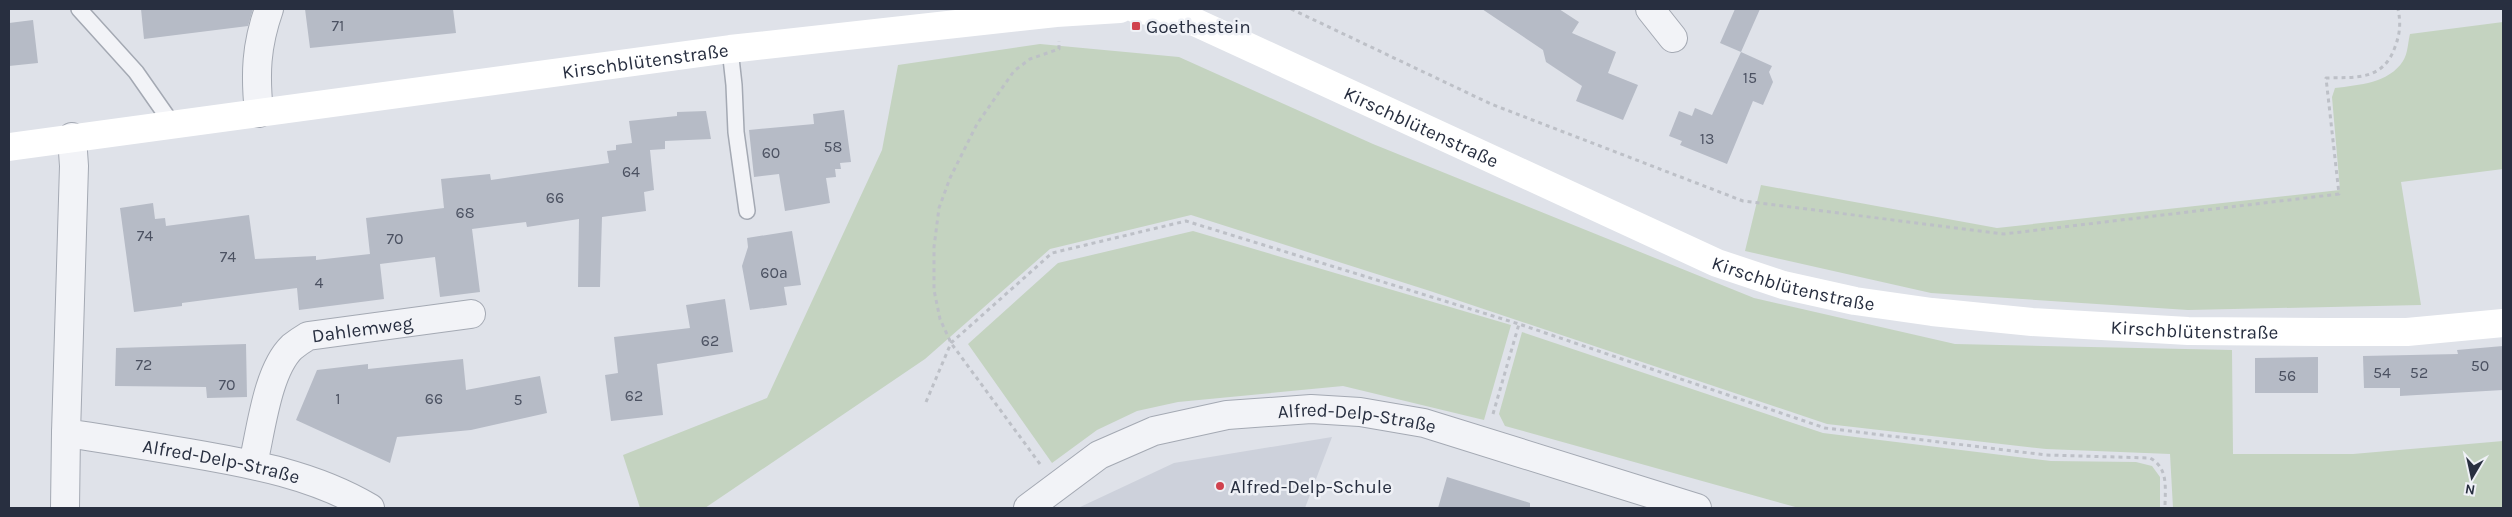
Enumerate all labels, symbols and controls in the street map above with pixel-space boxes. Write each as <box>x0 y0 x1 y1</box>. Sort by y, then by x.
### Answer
house number: 71 <box>332 16 344 35</box>
place label: Goethestein <box>1146 16 1251 38</box>
marker: Goethestein <box>1130 20 1142 32</box>
street label: Kirschblütenstraße <box>561 39 730 84</box>
house number: 15 <box>1743 68 1757 87</box>
street label: Kirschblütenstraße <box>1340 82 1502 173</box>
house number: 13 <box>1700 129 1714 148</box>
house number: 58 <box>824 137 842 156</box>
house number: 60 <box>762 143 780 162</box>
house number: 64 <box>622 162 640 181</box>
house number: 66 <box>546 188 564 207</box>
house number: 68 <box>456 203 475 222</box>
house number: 74 <box>137 226 153 245</box>
house number: 70 <box>386 229 404 248</box>
house number: 74 <box>220 247 236 266</box>
street label: Kirschblütenstraße <box>1709 252 1876 316</box>
house number: 60a <box>760 263 788 282</box>
house number: 4 <box>315 273 324 292</box>
street label: Dahlemweg <box>311 312 414 347</box>
street label: Kirschblütenstraße <box>2110 317 2279 344</box>
house number: 62 <box>701 331 719 350</box>
house number: 72 <box>136 355 152 374</box>
house number: 50 <box>2471 356 2489 375</box>
house number: 54 <box>2373 363 2391 382</box>
house number: 52 <box>2410 363 2428 382</box>
house number: 56 <box>2278 366 2296 385</box>
house number: 70 <box>218 375 236 394</box>
house number: 62 <box>625 386 643 405</box>
house number: 1 <box>335 389 341 408</box>
house number: 66 <box>425 389 443 408</box>
house number: 5 <box>513 390 523 409</box>
street label: Alfred-Delp-Straße <box>1277 399 1439 438</box>
street label: Alfred-Delp-Straße <box>141 435 302 489</box>
north arrow <box>2447 452 2497 502</box>
place label: Alfred-Delp-Schule <box>1230 476 1392 498</box>
marker: Alfred-Delp-Schule <box>1214 480 1226 492</box>
text: N <box>2464 480 2476 499</box>

